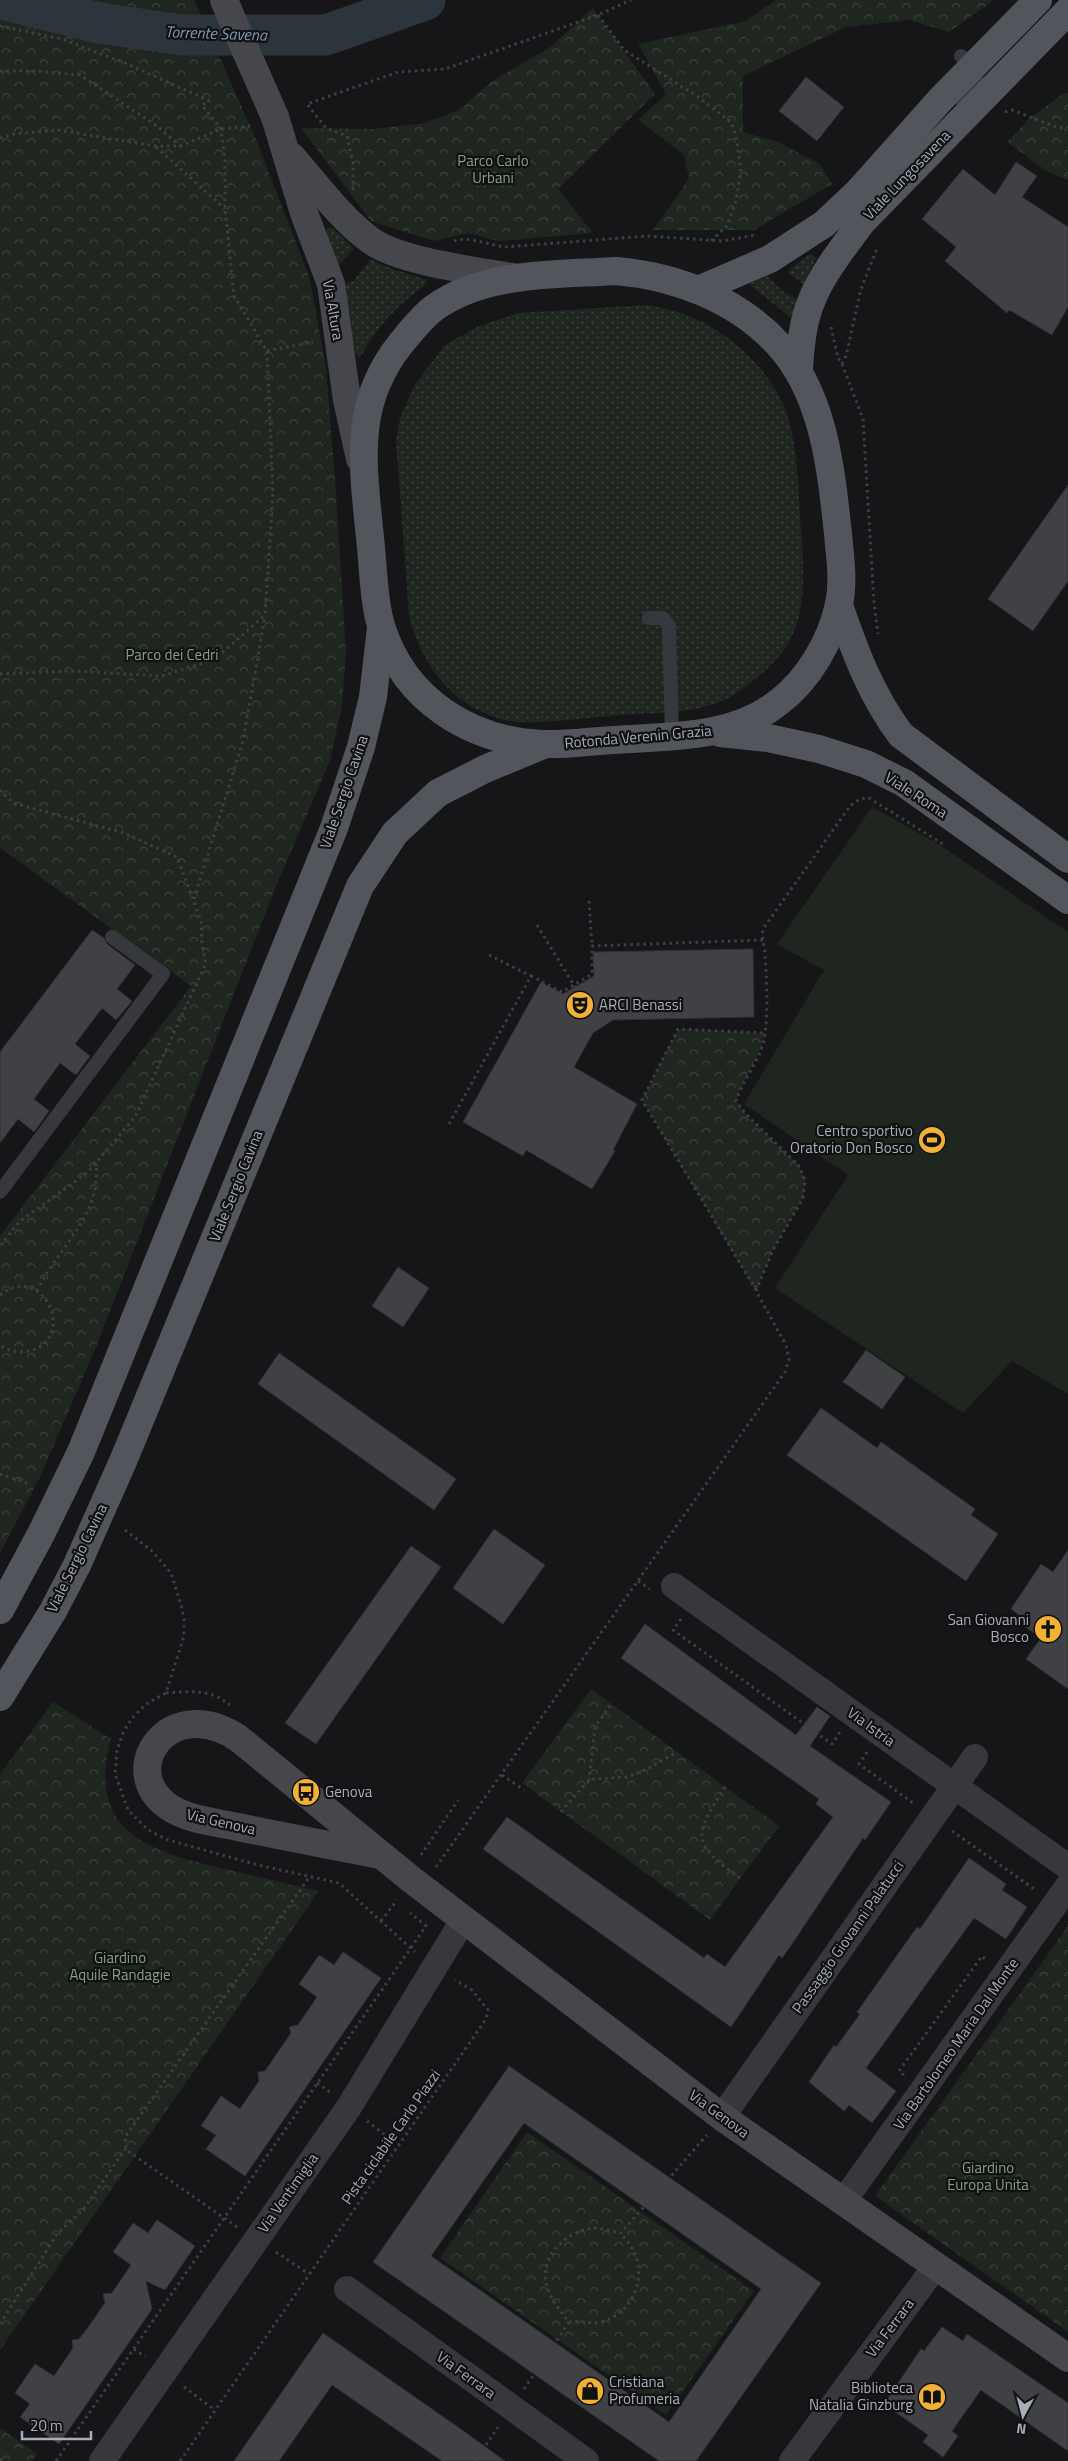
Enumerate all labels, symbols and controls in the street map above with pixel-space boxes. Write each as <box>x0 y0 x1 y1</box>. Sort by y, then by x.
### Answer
water label: Torrente Savena <box>165 19 268 47</box>
street label: Viale Lungosavena <box>858 124 956 225</box>
park label: Parco Carlo Urbani <box>457 149 529 189</box>
street label: Via Altura <box>317 278 350 343</box>
park label: Parco dei Cedri <box>125 643 219 666</box>
street label: Rotonda Verenin Grazia <box>563 719 713 754</box>
street label: Viale Sergio Cavina <box>313 732 374 852</box>
street label: Viale Roma <box>880 766 953 824</box>
theatre icon: ARCI Benassi <box>565 990 595 1020</box>
place label: ARCI Benassi <box>599 993 682 1016</box>
place label: Centro sportivo Oratorio Don Bosco <box>790 1119 913 1159</box>
sports icon: Centro sportivo Oratorio Don Bosco <box>917 1125 947 1155</box>
street label: Viale Sergio Cavina <box>203 1126 269 1245</box>
street label: Viale Sergio Cavina <box>40 1499 113 1616</box>
place label: San Giovanni Bosco <box>948 1608 1029 1648</box>
church icon: San Giovanni Bosco <box>1033 1614 1063 1644</box>
street label: Via Istria <box>842 1701 901 1752</box>
bus stop icon: Genova <box>291 1777 321 1807</box>
place label: Genova <box>325 1780 373 1803</box>
street label: Via Genova <box>184 1802 258 1841</box>
street label: Passaggio Giovanni Palatucci <box>786 1856 909 2018</box>
park label: Giardino Aquile Randagie <box>69 1946 171 1986</box>
street label: Via Bartolomeo Maria Dal Monte <box>887 1953 1024 2134</box>
street label: Pista ciclabile Carlo Piazzi <box>335 2064 446 2209</box>
street label: Via Genova <box>684 2084 755 2144</box>
street label: Via Ventimiglia <box>251 2148 324 2237</box>
park label: Giardino Europa Unita <box>947 2156 1029 2196</box>
street label: Via Ferrara <box>860 2293 920 2362</box>
street label: Via Ferrara <box>432 2345 501 2404</box>
place label: Cristiana Profumeria <box>609 2370 680 2410</box>
shop icon: Cristiana Profumeria <box>575 2376 605 2406</box>
place label: Biblioteca Natalia Ginzburg <box>809 2376 913 2416</box>
library icon: Biblioteca Natalia Ginzburg <box>917 2382 947 2412</box>
north arrow <box>998 2391 1048 2441</box>
scale bar <box>22 2408 91 2440</box>
text: 20 m <box>30 2414 63 2437</box>
text: N <box>1015 2418 1027 2440</box>

